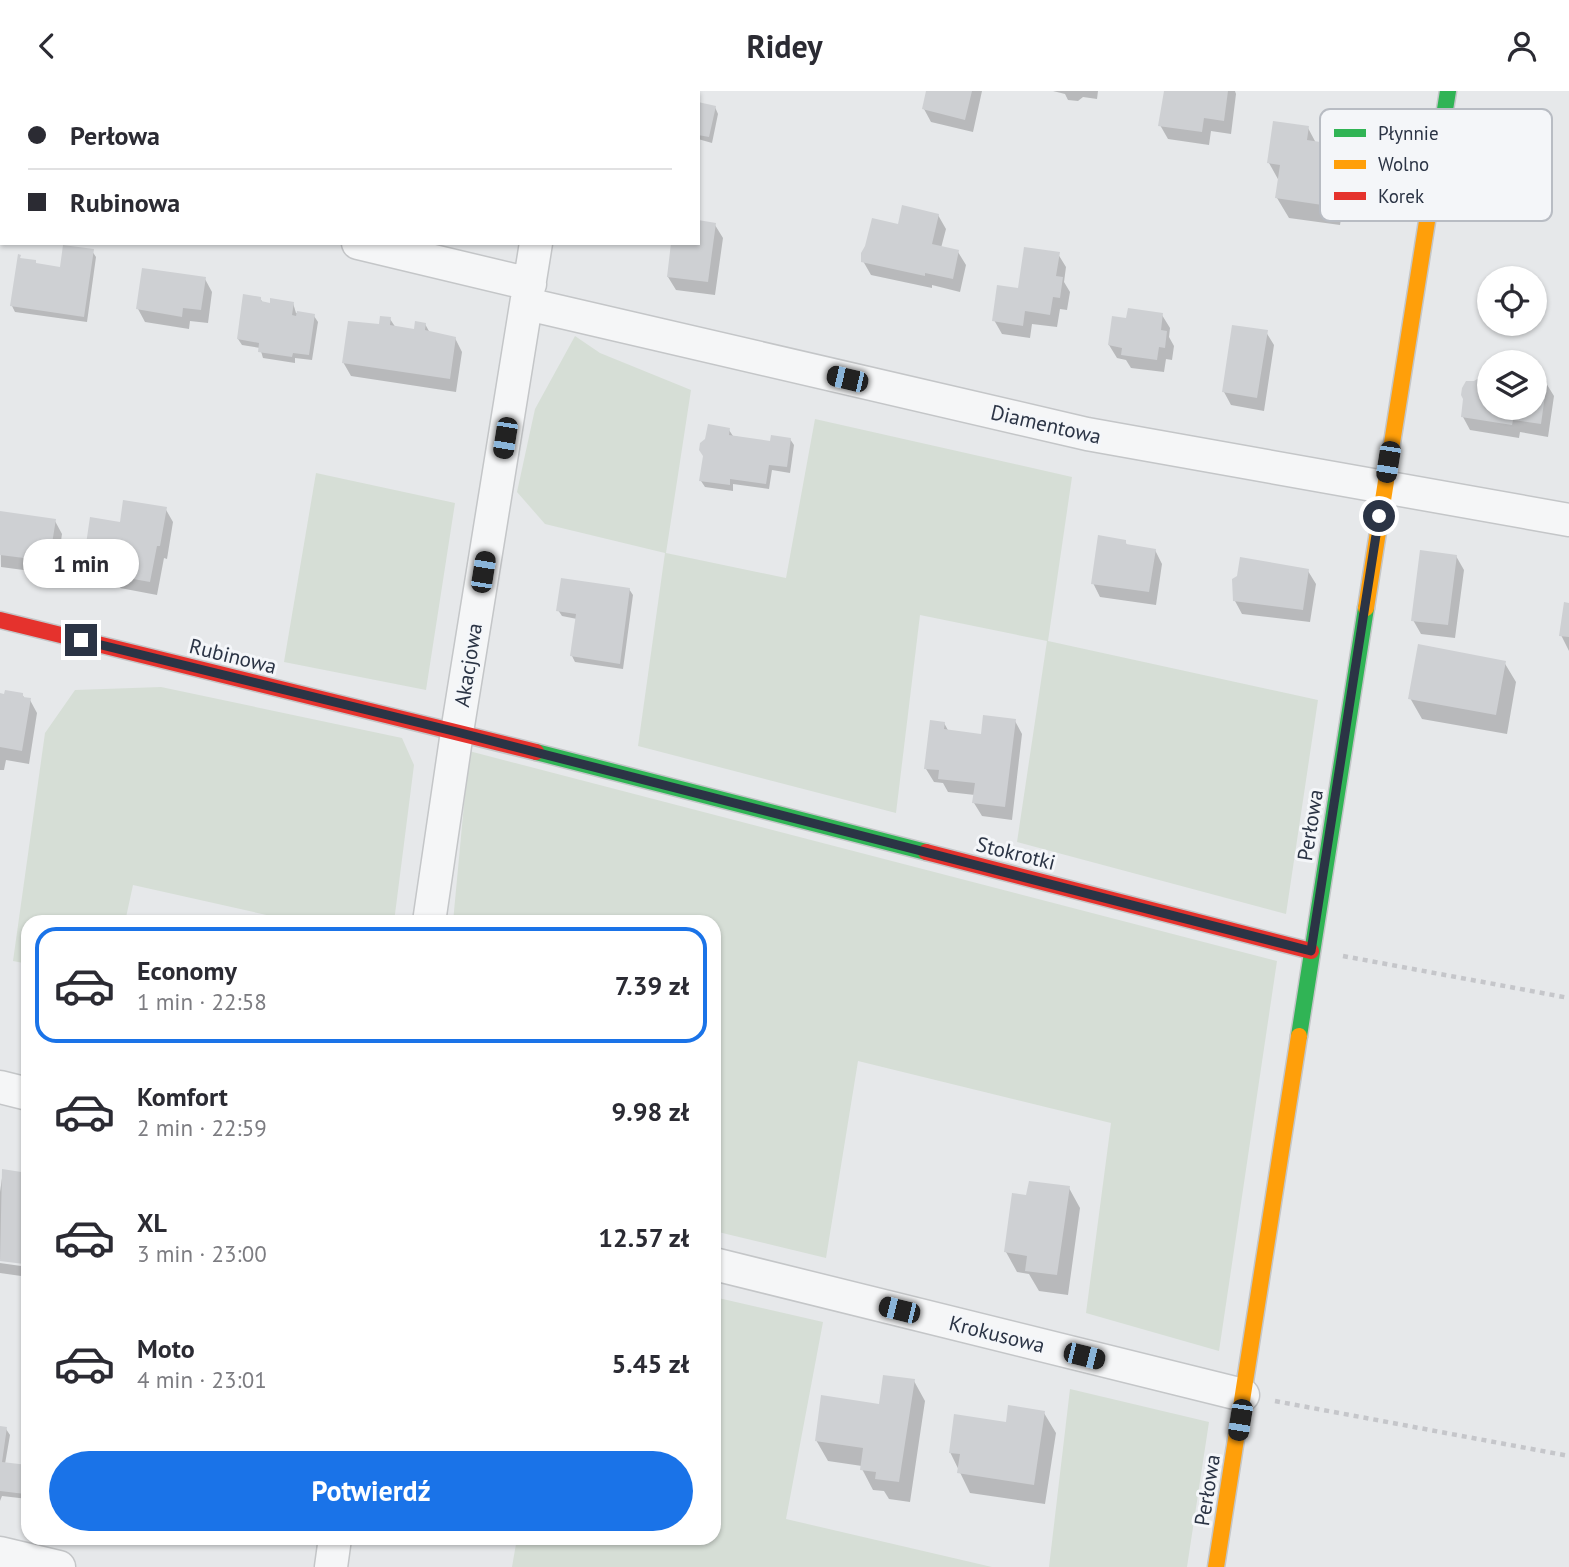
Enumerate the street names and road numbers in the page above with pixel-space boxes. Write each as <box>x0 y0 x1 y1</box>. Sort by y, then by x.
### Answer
street label: Diamentowa <box>988 398 1104 450</box>
street label: Akacjowa <box>448 621 488 709</box>
street label: Rubinowa <box>187 632 279 680</box>
street label: Perłowa <box>1291 787 1329 863</box>
street label: Stokrotki <box>974 830 1058 876</box>
street label: Krokusowa <box>946 1309 1048 1359</box>
street label: Perłowa <box>1188 1452 1226 1528</box>

